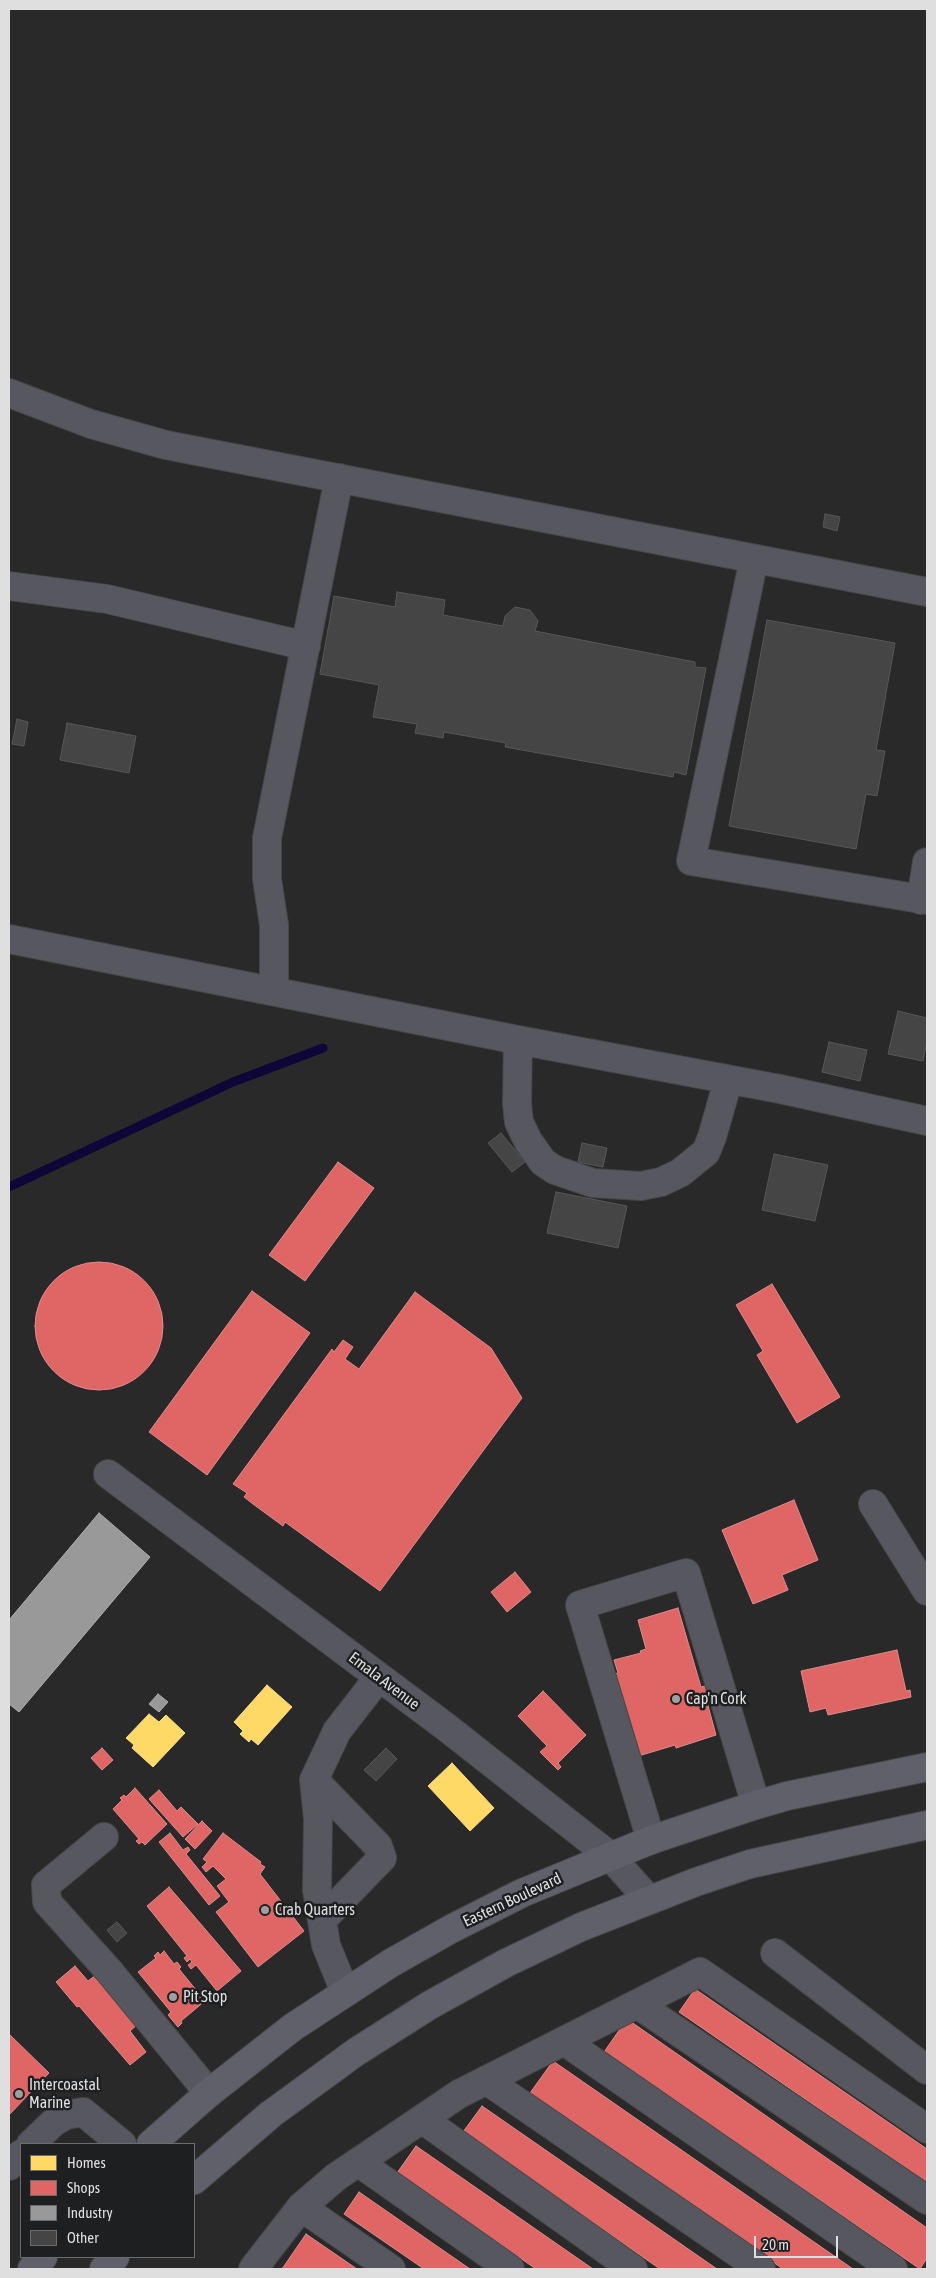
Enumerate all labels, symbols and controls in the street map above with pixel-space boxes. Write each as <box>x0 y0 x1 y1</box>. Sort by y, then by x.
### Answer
street label: Emala Avenue <box>345 1648 423 1714</box>
place label: Cap'n Cork <box>686 1689 747 1709</box>
marker: Cap'n Cork <box>670 1693 682 1705</box>
street label: Eastern Boulevard <box>460 1869 564 1931</box>
place label: Crab Quarters <box>275 1900 355 1920</box>
marker: Crab Quarters <box>259 1904 271 1916</box>
place label: Pit Stop <box>183 1987 227 2007</box>
marker: Pit Stop <box>167 1991 179 2003</box>
place label: Intercoastal Marine <box>29 2075 100 2113</box>
marker: Intercoastal Marine <box>13 2088 25 2100</box>
legend <box>20 2143 195 2258</box>
text: Homes <box>67 2154 106 2171</box>
text: Shops <box>67 2179 100 2196</box>
text: Industry <box>67 2204 113 2221</box>
scale bar <box>756 2226 840 2258</box>
text: Other <box>67 2229 99 2246</box>
text: 20 m <box>762 2236 789 2253</box>

